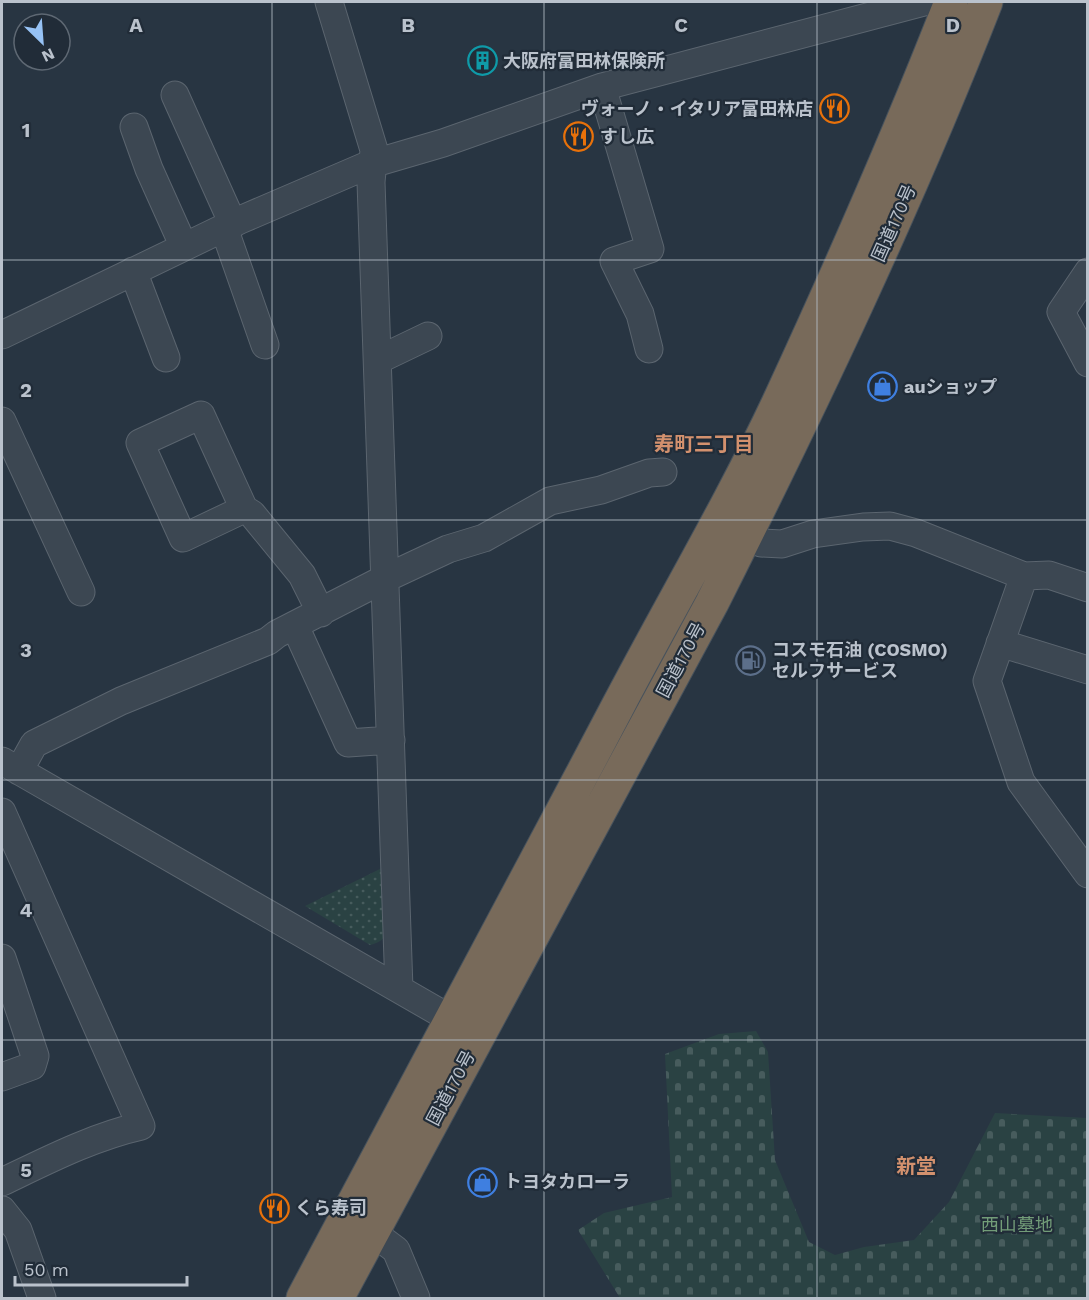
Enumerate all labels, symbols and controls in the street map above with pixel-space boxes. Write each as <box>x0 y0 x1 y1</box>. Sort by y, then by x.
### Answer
north arrow <box>12 12 72 72</box>
text: A <box>129 13 143 37</box>
text: B <box>401 13 415 37</box>
text: C <box>674 13 688 37</box>
text: D <box>946 13 960 37</box>
text: N <box>39 44 58 66</box>
building icon: 大阪府富田林保険所 <box>466 45 498 77</box>
place label: 大阪府富田林保険所 <box>503 50 665 71</box>
restaurant icon: ヴォーノ・イタリア富田林店 <box>818 93 850 125</box>
place label: ヴォーノ・イタリア富田林店 <box>581 98 813 119</box>
text: 1 <box>22 118 30 142</box>
restaurant icon: すし広 <box>563 121 595 153</box>
place label: すし広 <box>600 126 654 147</box>
street label: 国道170号 <box>867 181 920 265</box>
shop icon: auショップ <box>867 371 899 403</box>
place label: auショップ <box>904 376 998 397</box>
text: 2 <box>20 378 32 402</box>
district label: 寿町三丁目 <box>654 432 754 456</box>
street label: 国道170号 <box>652 619 709 701</box>
text: 3 <box>20 638 32 662</box>
place label: コスモ石油 (COSMO) セルフサービス <box>772 639 948 681</box>
fuel station icon: コスモ石油 (COSMO) セルフサービス <box>735 644 767 676</box>
text: 4 <box>20 898 33 922</box>
street label: 国道170号 <box>422 1047 479 1129</box>
district label: 新堂 <box>896 1154 936 1178</box>
text: 5 <box>20 1158 32 1182</box>
shop icon: トヨタカローラ <box>467 1166 499 1198</box>
place label: トヨタカローラ <box>504 1171 630 1192</box>
restaurant icon: くら寿司 <box>258 1192 290 1224</box>
place label: くら寿司 <box>295 1197 367 1218</box>
park label: 西山墓地 <box>981 1214 1053 1235</box>
scale bar <box>15 1249 188 1287</box>
text: 50 m <box>24 1259 69 1280</box>

